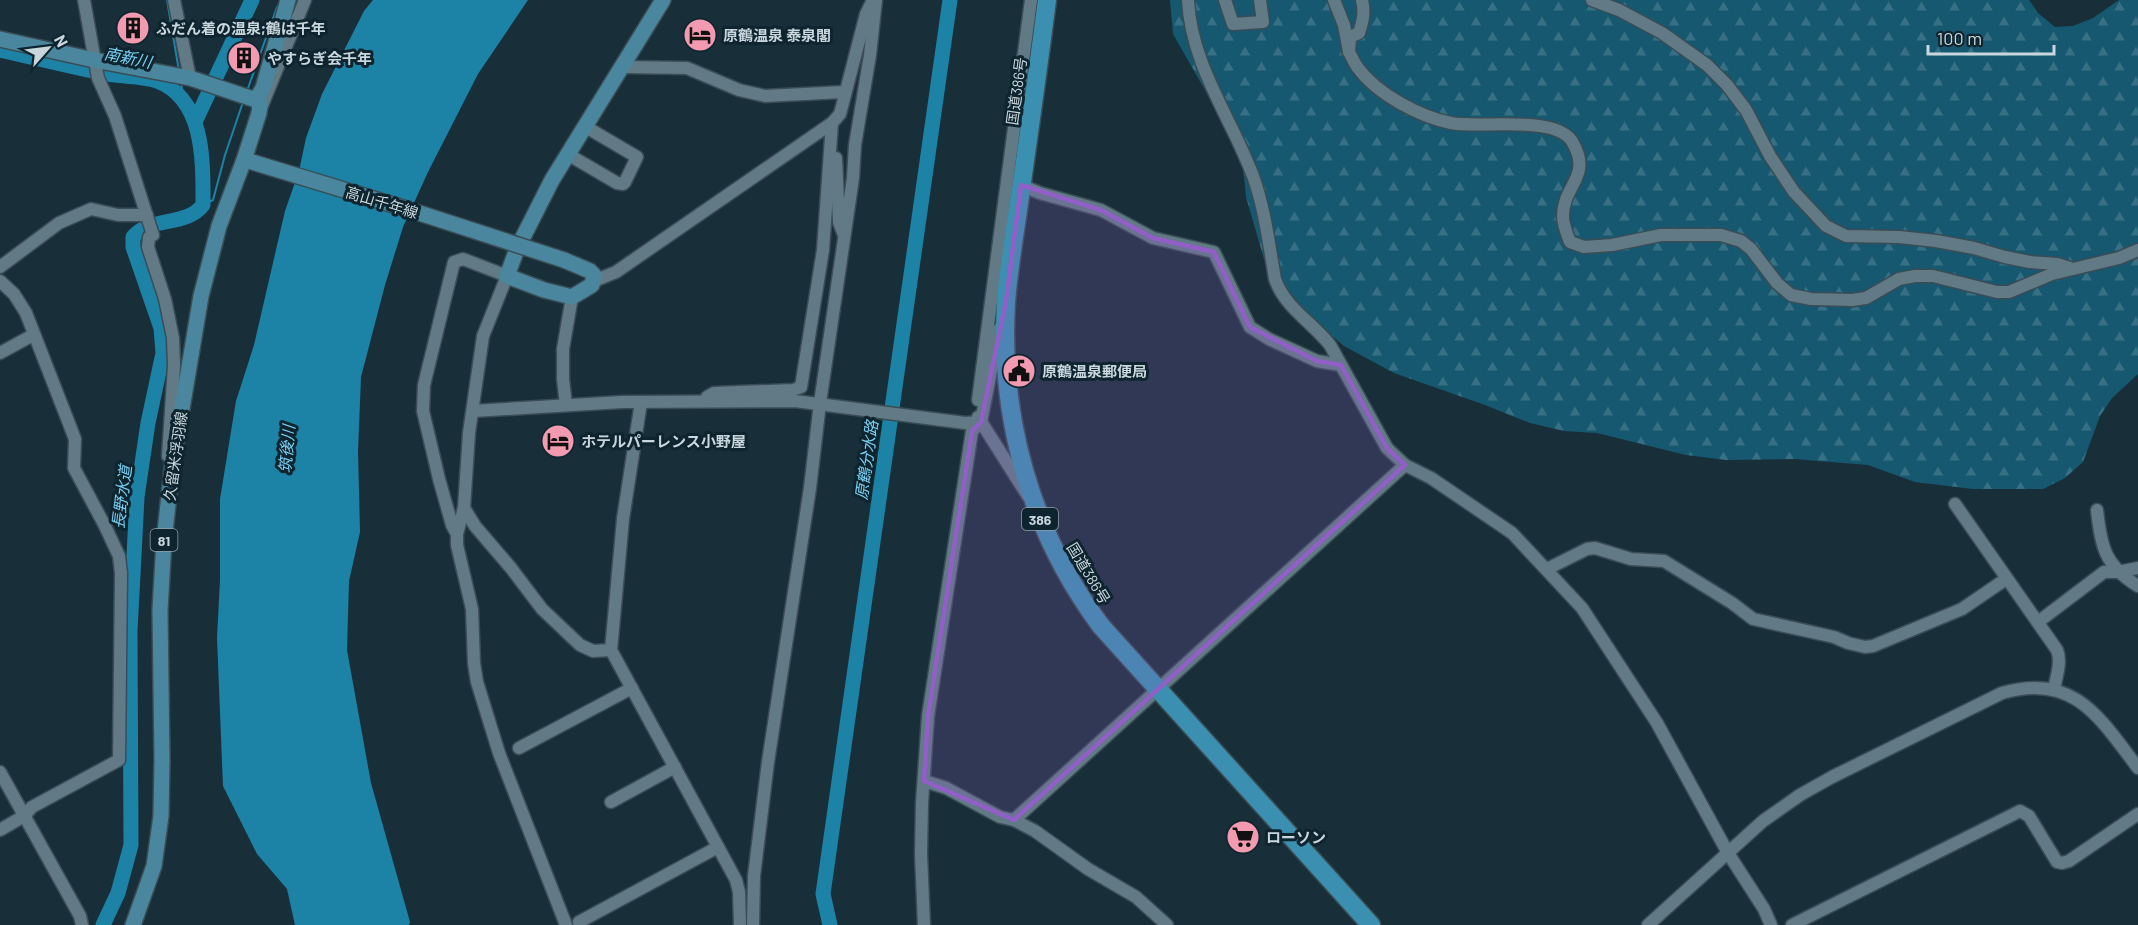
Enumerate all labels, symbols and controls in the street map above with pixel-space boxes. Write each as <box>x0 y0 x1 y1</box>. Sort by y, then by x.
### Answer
building icon: ふだん着の温泉;鶴は千年 <box>115 10 151 46</box>
hotel icon: 原鶴温泉 泰泉閣 <box>682 17 718 53</box>
north arrow <box>18 18 78 78</box>
scale bar <box>1928 18 2054 56</box>
place label: ふだん着の温泉;鶴は千年 <box>156 19 326 37</box>
place label: 原鶴温泉 泰泉閣 <box>723 26 831 44</box>
text: 100 m <box>1937 27 1982 49</box>
text: N <box>51 32 73 50</box>
building icon: やすらぎ会千年 <box>226 40 262 76</box>
water label: 南新川 <box>103 43 155 71</box>
place label: やすらぎ会千年 <box>267 49 372 67</box>
street label: 国道386号 <box>1002 56 1030 126</box>
street label: 高山千年線 <box>343 182 421 222</box>
public building icon: 原鶴温泉郵便局 <box>1001 353 1037 389</box>
place label: 原鶴温泉郵便局 <box>1042 362 1147 380</box>
street label: 久留米浮羽線 <box>160 410 190 502</box>
water label: 原鶴分水路 <box>851 417 881 501</box>
water label: 筑後川 <box>274 422 298 474</box>
hotel icon: ホテルパーレンス小野屋 <box>540 423 576 459</box>
place label: ホテルパーレンス小野屋 <box>581 432 746 450</box>
water label: 長野水道 <box>108 461 135 530</box>
road number: 386 <box>1022 508 1058 530</box>
road number: 81 <box>150 529 178 551</box>
street label: 国道386号 <box>1064 539 1114 607</box>
supermarket icon: ローソン <box>1225 819 1261 855</box>
place label: ローソン <box>1266 828 1326 846</box>

